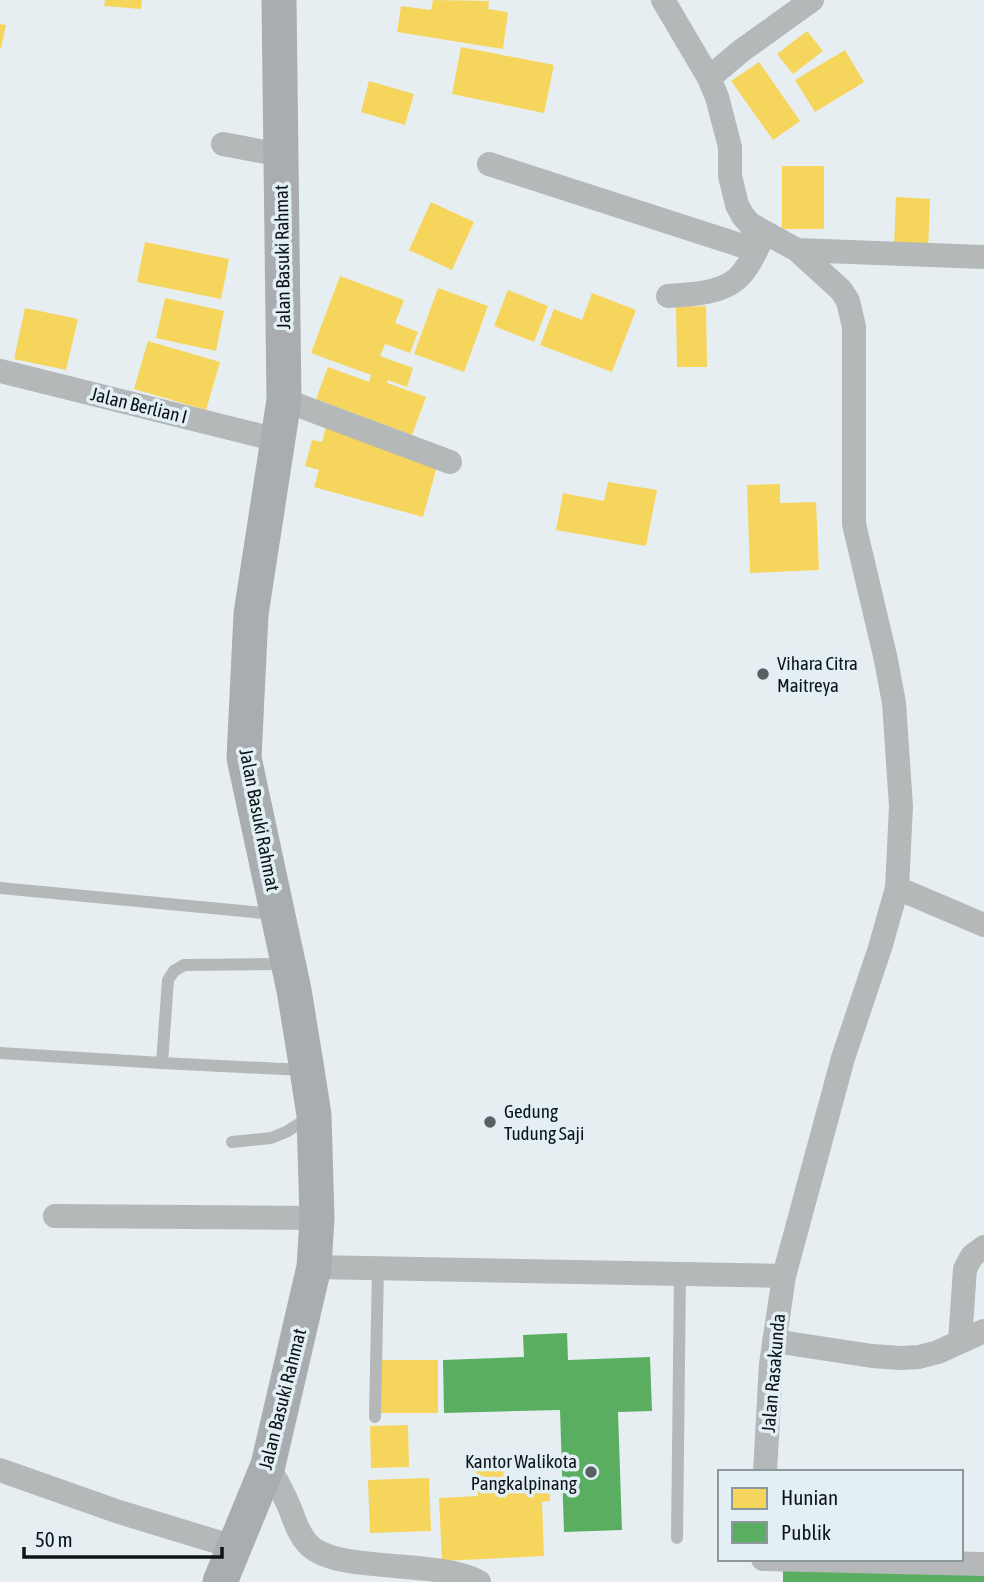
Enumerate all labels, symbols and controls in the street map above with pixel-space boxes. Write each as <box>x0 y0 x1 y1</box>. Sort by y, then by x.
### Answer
street label: Jalan Basuki Rahmat <box>270 184 294 330</box>
street label: Jalan Berlian I <box>88 382 190 428</box>
place label: Vihara Citra Maitreya <box>777 652 858 696</box>
marker: Vihara Citra Maitreya <box>755 666 771 682</box>
street label: Jalan Basuki Rahmat <box>235 747 285 893</box>
place label: Gedung Tudung Saji <box>504 1100 584 1144</box>
marker: Gedung Tudung Saji <box>482 1114 498 1130</box>
street label: Jalan Rasakunda <box>757 1313 789 1433</box>
street label: Jalan Basuki Rahmat <box>254 1326 310 1472</box>
place label: Kantor Walikota Pangkalpinang <box>465 1450 578 1494</box>
marker: Kantor Walikota Pangkalpinang <box>583 1464 599 1480</box>
legend <box>718 1470 963 1561</box>
text: Hunian <box>781 1485 838 1509</box>
scale bar <box>24 1516 222 1560</box>
text: Publik <box>781 1520 831 1544</box>
text: 50 m <box>35 1527 73 1551</box>

